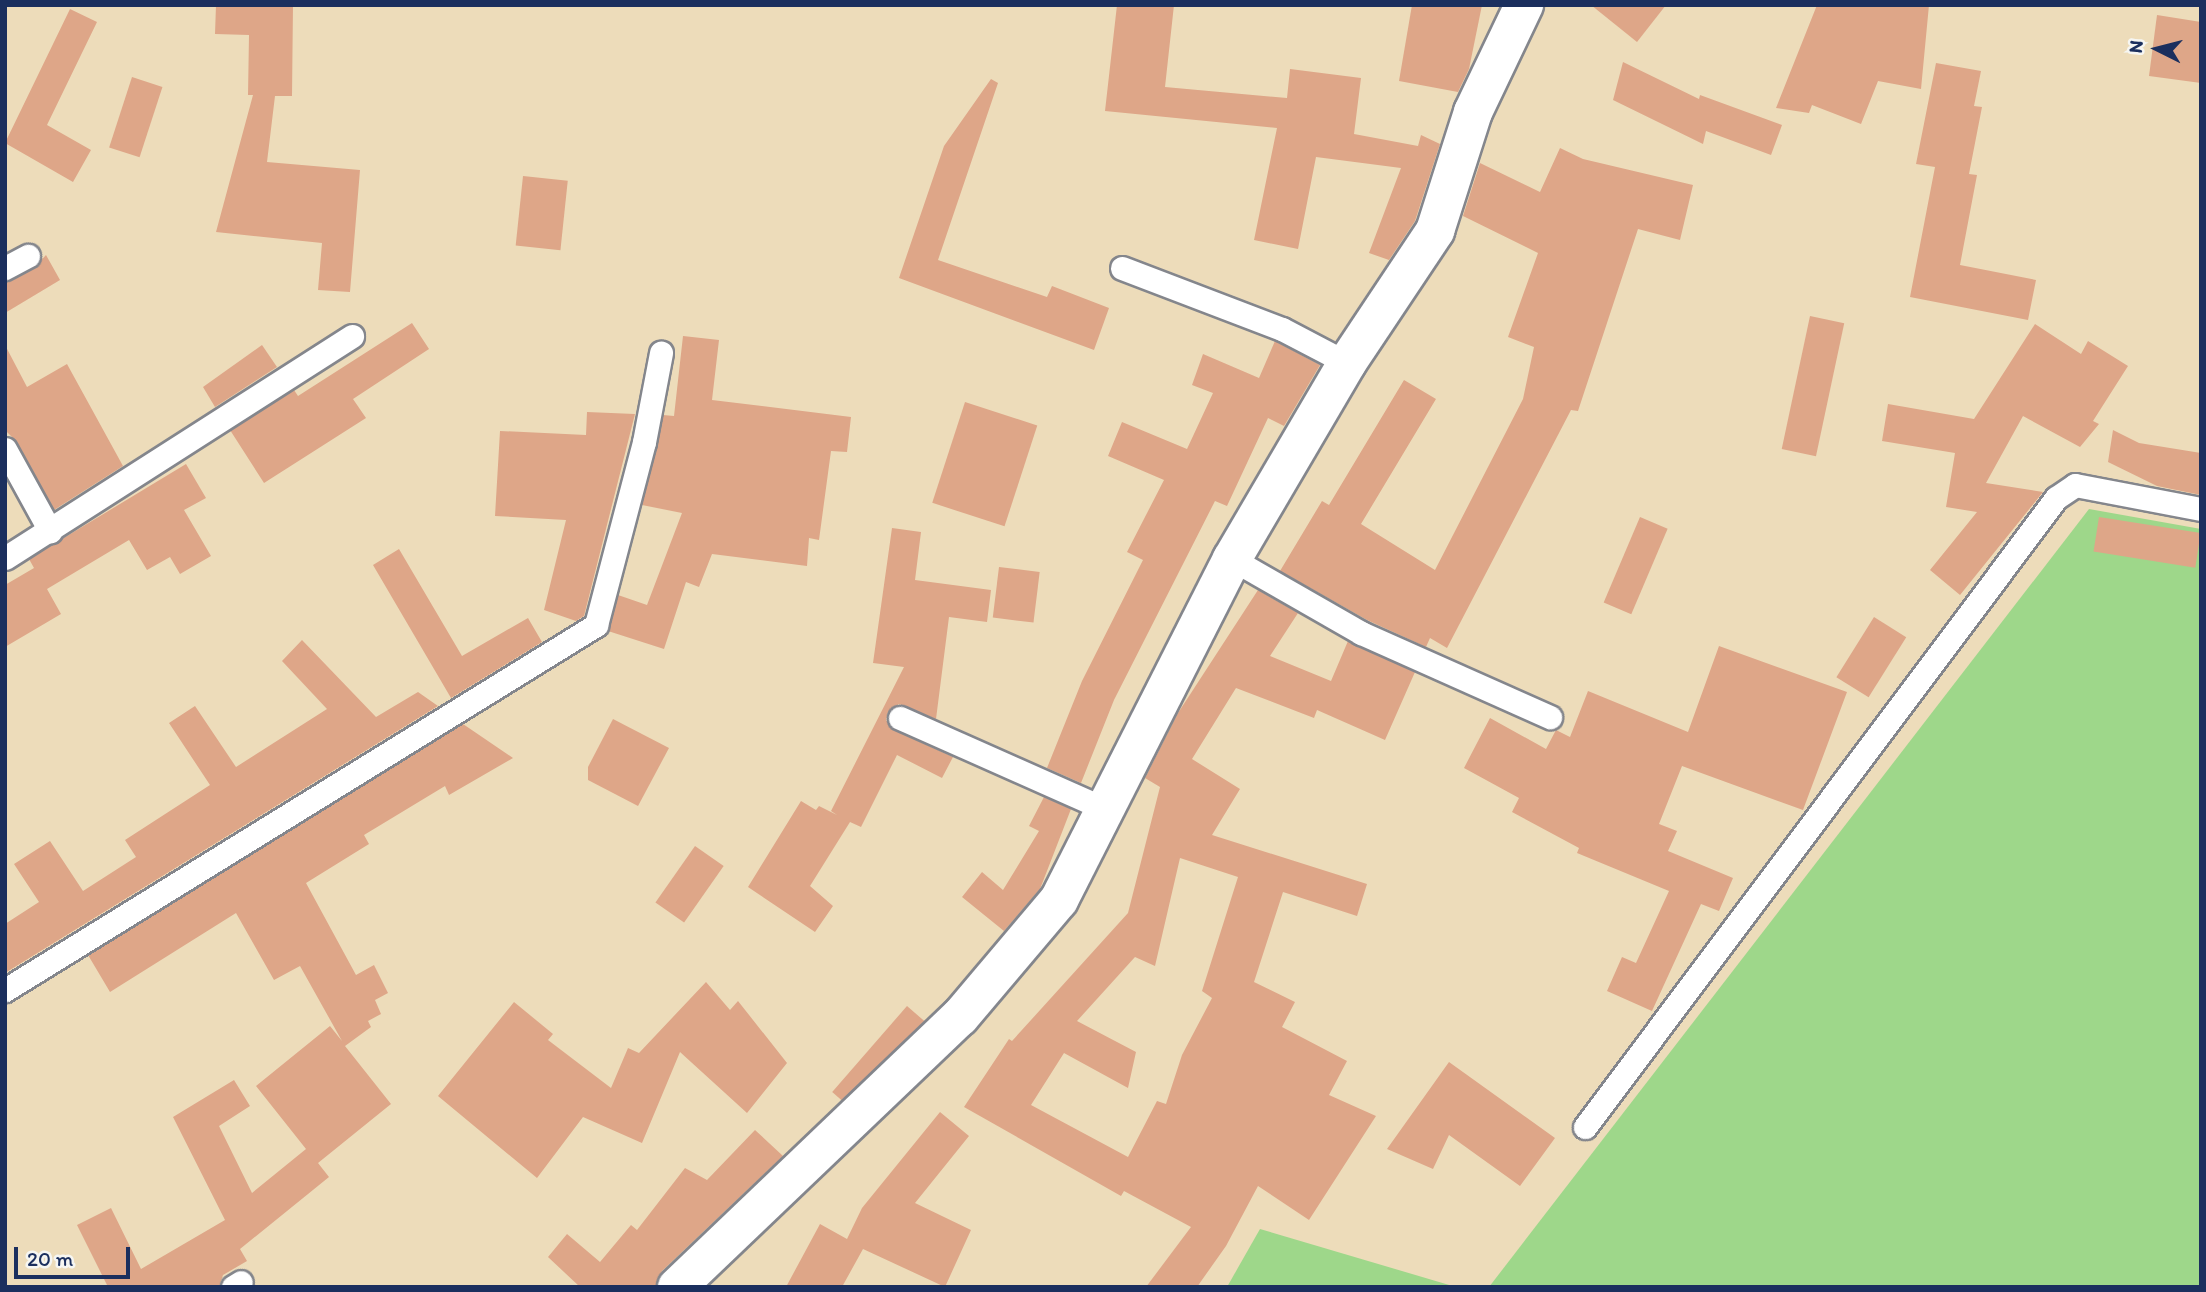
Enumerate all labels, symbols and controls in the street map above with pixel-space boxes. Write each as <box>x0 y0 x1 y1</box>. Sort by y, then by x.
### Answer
north arrow <box>2122 14 2192 84</box>
text: N <box>2124 39 2148 54</box>
scale bar <box>18 1232 133 1276</box>
text: 20 m <box>27 1246 73 1271</box>

